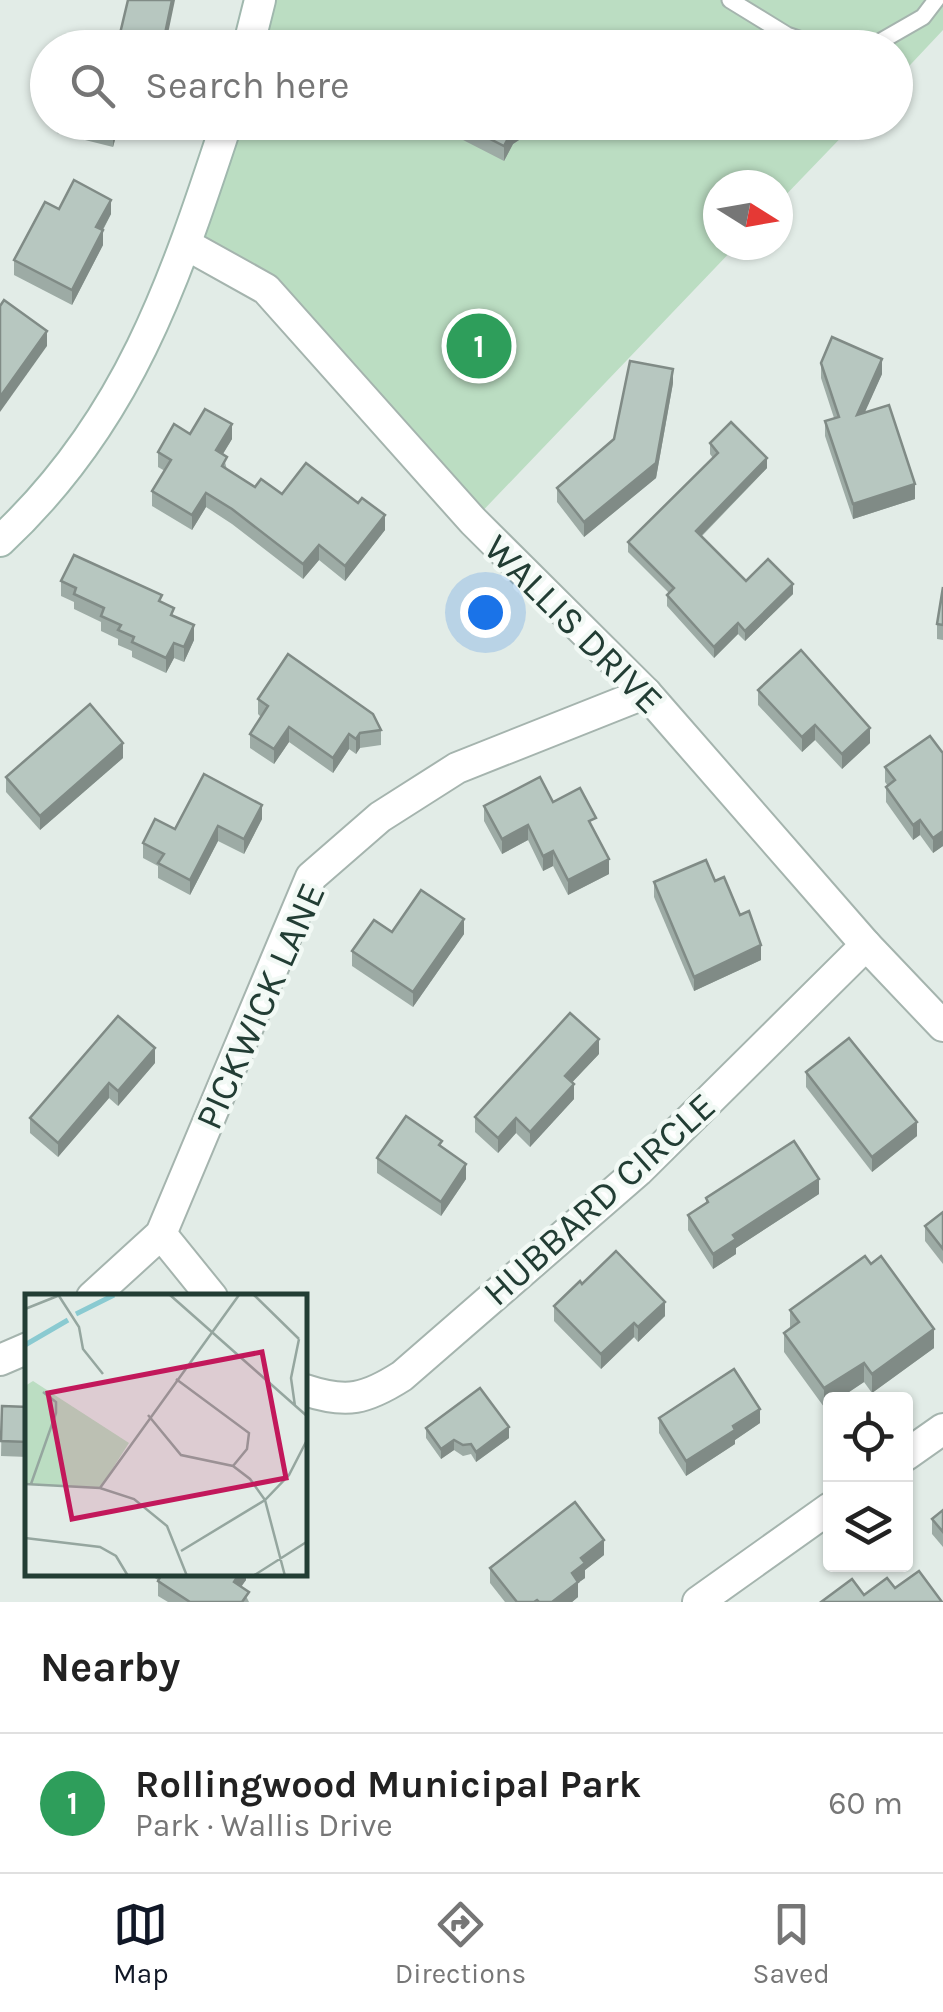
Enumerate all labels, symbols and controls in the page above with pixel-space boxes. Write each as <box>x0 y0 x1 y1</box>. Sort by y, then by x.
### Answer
search box <box>30 30 913 140</box>
icon: search <box>65 58 120 113</box>
text: Search here <box>145 63 349 108</box>
north arrow <box>703 170 793 260</box>
pin: 1 <box>446 308 512 384</box>
street label: WALLIS DRIVE <box>475 526 672 723</box>
your location <box>460 587 511 638</box>
street label: PICKWICK LANE <box>186 876 335 1136</box>
street label: HUBBARD CIRCLE <box>474 1084 724 1315</box>
inset map <box>25 1294 308 1577</box>
map controls <box>823 1392 913 1572</box>
button: locate <box>823 1392 913 1482</box>
button: layers <box>823 1482 913 1572</box>
text: Nearby <box>40 1642 180 1692</box>
text: Rollingwood Municipal Park <box>135 1762 641 1807</box>
text: 1 <box>67 1785 78 1822</box>
text: 60 m <box>828 1785 903 1822</box>
text: Park · Wallis Drive <box>135 1807 393 1844</box>
tab: Map <box>113 1897 169 1990</box>
tab: Directions <box>395 1897 526 1990</box>
tab: Saved <box>752 1897 830 1990</box>

